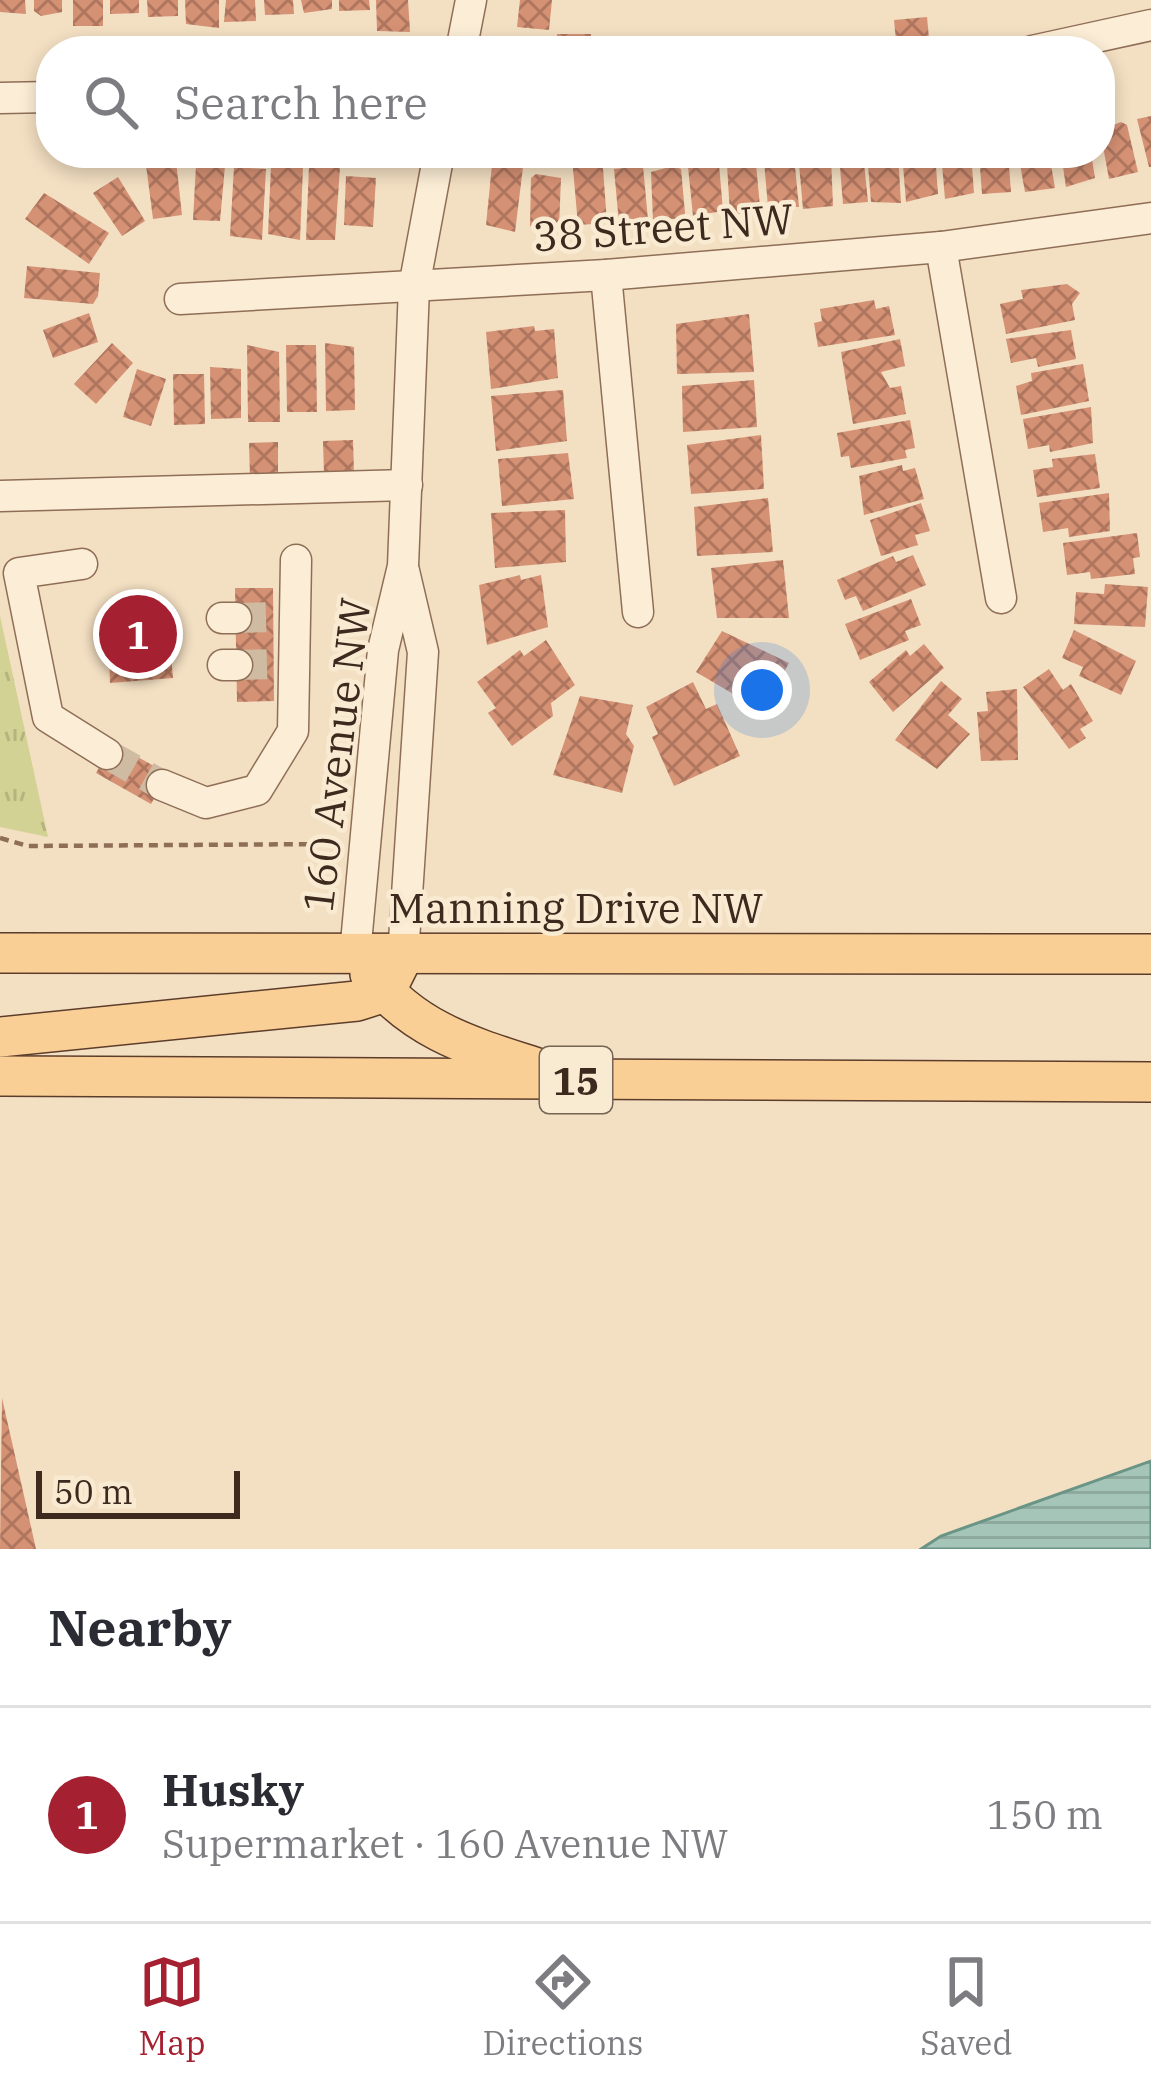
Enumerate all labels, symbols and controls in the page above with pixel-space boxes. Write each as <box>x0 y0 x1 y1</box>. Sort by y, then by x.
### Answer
search box <box>36 36 1115 168</box>
icon: search <box>78 69 144 135</box>
text: Search here <box>174 73 428 131</box>
street label: 38 Street NW <box>531 190 795 264</box>
pin: 1 <box>99 589 177 679</box>
street label: 160 Avenue NW <box>289 595 383 915</box>
your location <box>732 660 792 720</box>
street label: Manning Drive NW <box>389 880 763 935</box>
road number: 15 <box>540 1047 612 1113</box>
scale bar <box>36 1465 240 1518</box>
text: 50 m <box>54 1470 133 1513</box>
text: Nearby <box>48 1594 232 1660</box>
text: Husky <box>162 1760 304 1818</box>
text: 1 <box>75 1789 99 1840</box>
text: 150 m <box>987 1789 1103 1840</box>
text: Supermarket · 160 Avenue NW <box>162 1818 728 1869</box>
tab: Map <box>138 1949 205 2064</box>
tab: Directions <box>482 1949 643 2064</box>
tab: Saved <box>920 1949 1013 2064</box>

